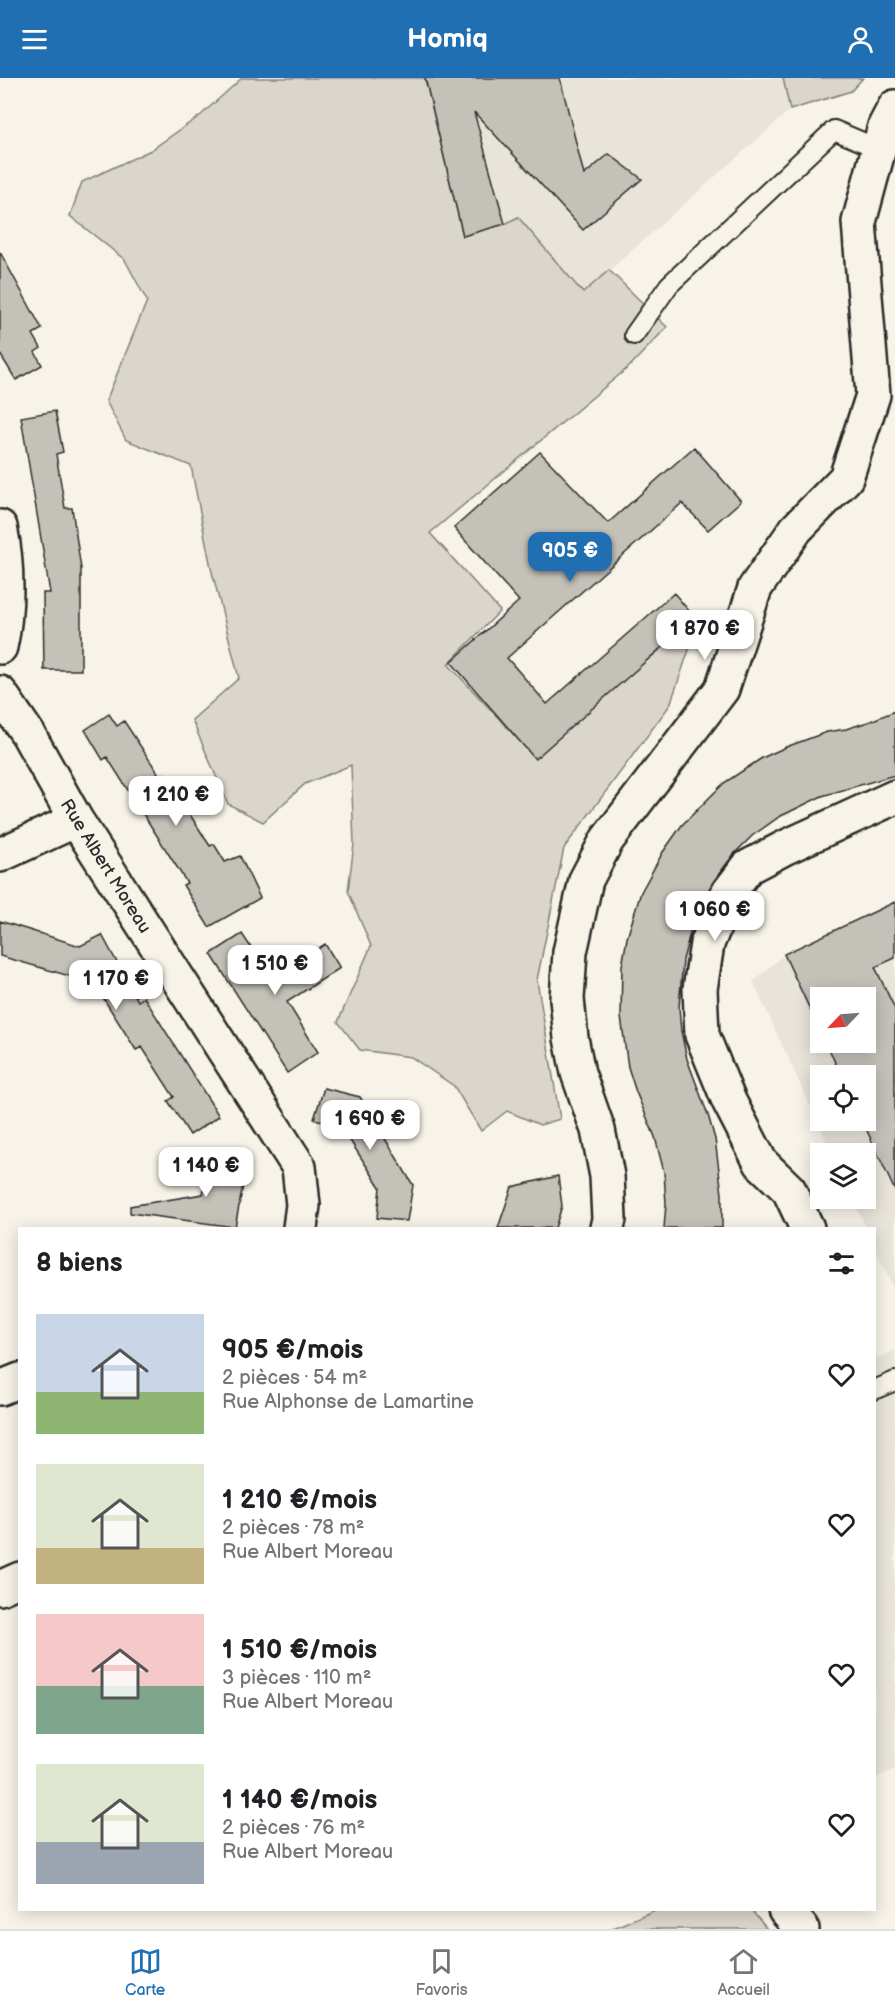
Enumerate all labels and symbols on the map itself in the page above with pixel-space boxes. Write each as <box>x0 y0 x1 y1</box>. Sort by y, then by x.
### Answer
pin: 905 € <box>528 532 612 583</box>
pin: 1 870 € <box>650 610 760 661</box>
pin: 1 210 € <box>121 776 231 827</box>
street label: Rue Albert Moreau <box>56 795 155 937</box>
pin: 1 060 € <box>660 891 770 942</box>
pin: 1 510 € <box>220 945 330 996</box>
pin: 1 170 € <box>61 960 171 1011</box>
north arrow <box>810 987 876 1053</box>
pin: 1 690 € <box>315 1100 425 1151</box>
pin: 1 140 € <box>151 1147 261 1198</box>

